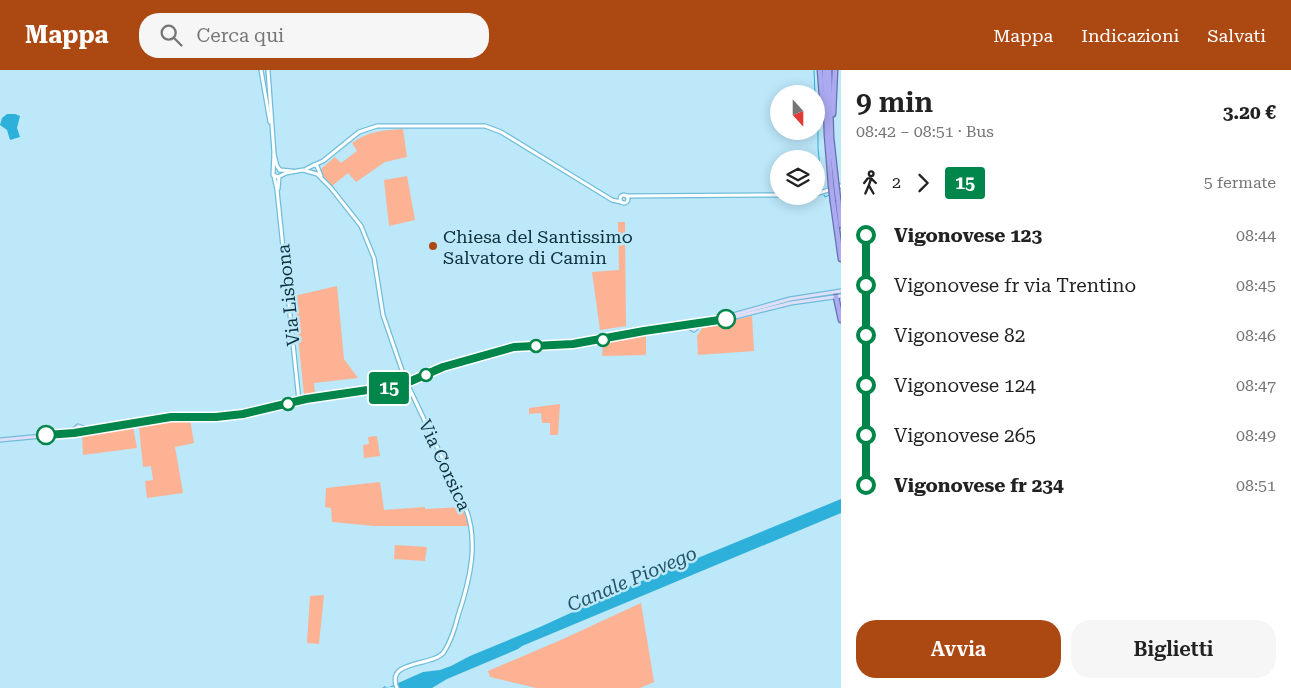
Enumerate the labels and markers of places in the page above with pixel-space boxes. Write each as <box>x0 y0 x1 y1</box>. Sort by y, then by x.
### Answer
place label: Chiesa del Santissimo Salvatore di Camin <box>443 226 633 268</box>
marker: Chiesa del Santissimo Salvatore di Camin <box>427 240 439 252</box>
unlabelled marker <box>716 309 736 329</box>
unlabelled marker <box>596 333 610 347</box>
unlabelled marker <box>529 339 543 353</box>
unlabelled marker <box>419 368 433 382</box>
unlabelled marker <box>281 397 295 411</box>
unlabelled marker <box>36 425 56 445</box>

